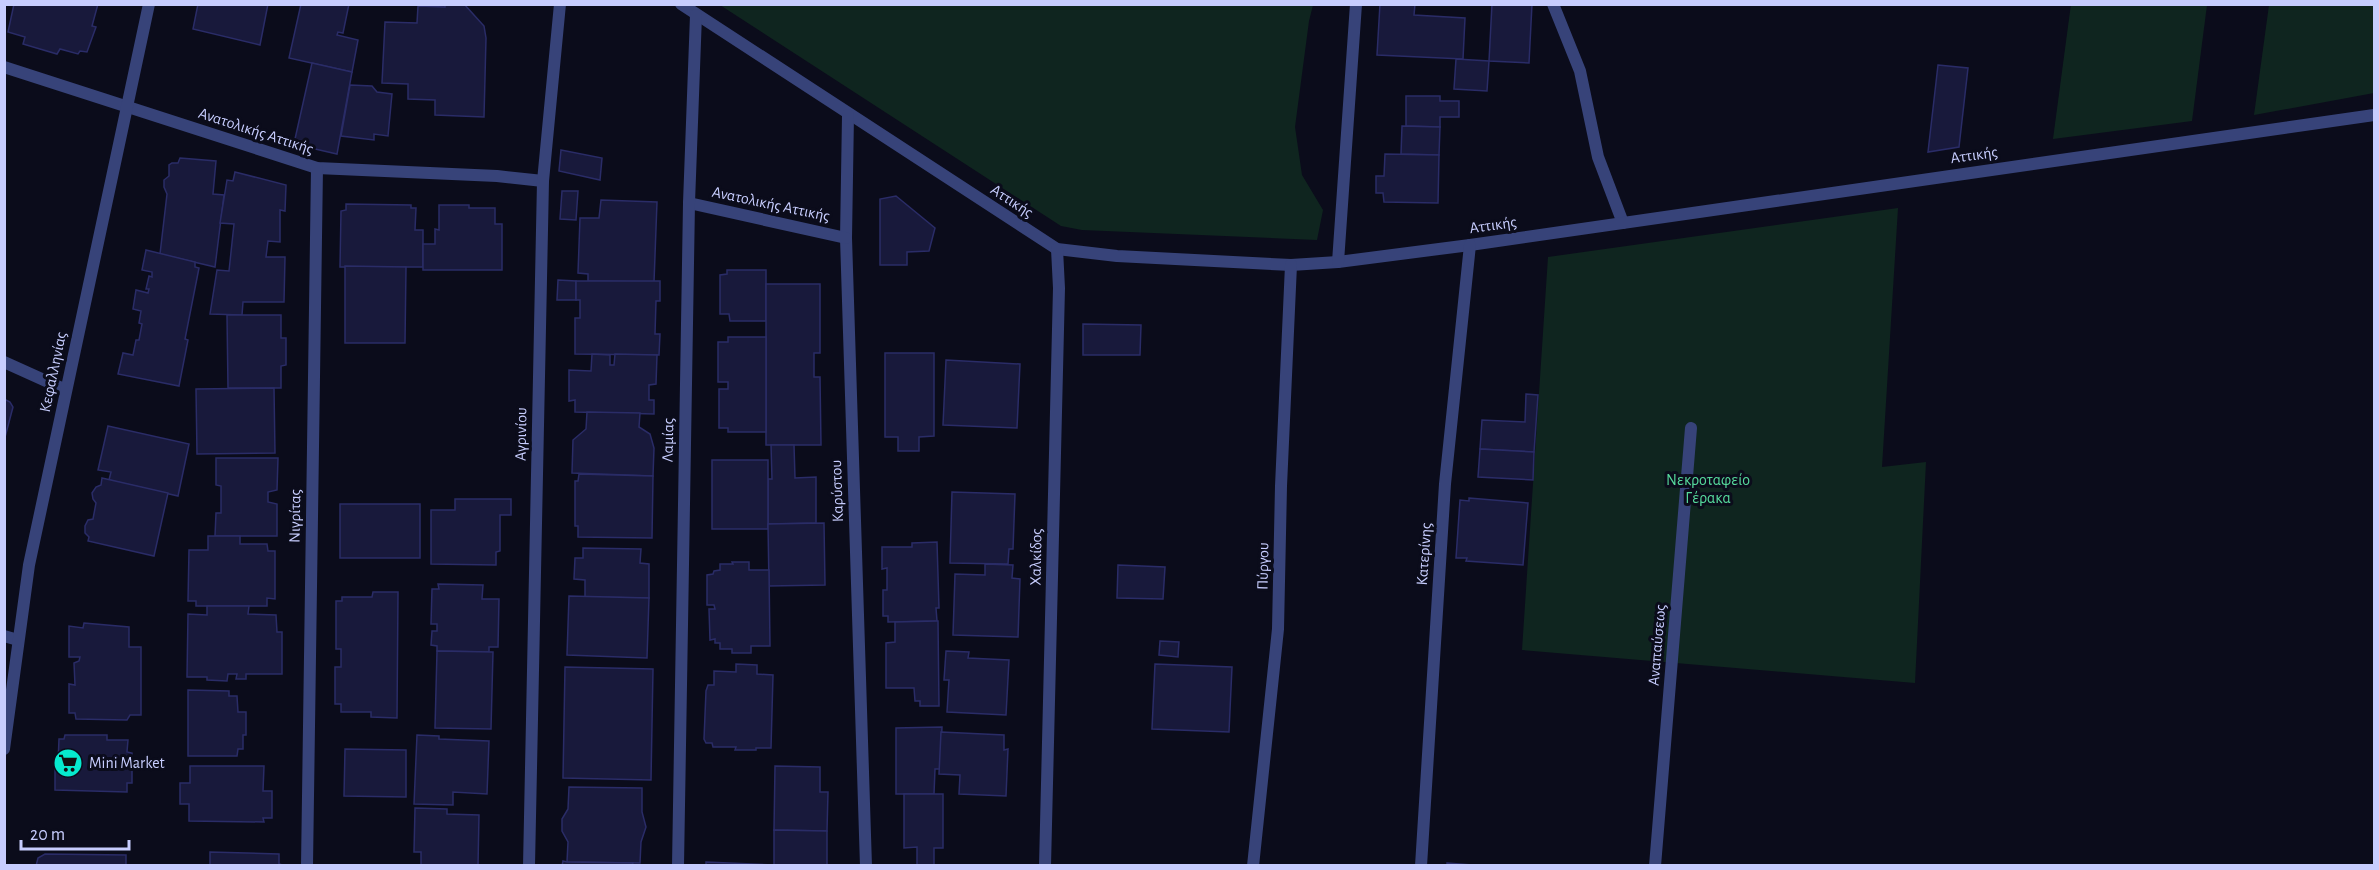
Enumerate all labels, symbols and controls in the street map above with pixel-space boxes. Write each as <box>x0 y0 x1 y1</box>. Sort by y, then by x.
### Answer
street label: Ανατολικής Αττικής <box>196 105 316 158</box>
street label: Αττικής <box>1950 144 1999 167</box>
street label: Αττικής <box>987 181 1036 221</box>
street label: Ανατολικής Αττικής <box>710 184 831 225</box>
street label: Αττικής <box>1469 214 1518 237</box>
street label: Κεφαλληνίας <box>37 330 70 414</box>
street label: Αγρινίου <box>513 407 529 461</box>
street label: Λαμίας <box>660 418 677 462</box>
street label: Καρύστου <box>828 460 846 522</box>
park label: Νεκροταφείο Γέρακα <box>1666 472 1750 506</box>
street label: Νιγρίτας <box>287 489 304 543</box>
street label: Κατερίνης <box>1414 522 1435 586</box>
street label: Χαλκίδος <box>1028 528 1045 586</box>
street label: Πύργου <box>1255 542 1271 590</box>
street label: Αναπαύσεως <box>1645 604 1670 686</box>
supermarket icon: Mini Market <box>52 747 84 779</box>
place label: Mini Market <box>89 755 165 771</box>
scale bar <box>21 813 129 851</box>
text: 20 m <box>30 826 65 844</box>

